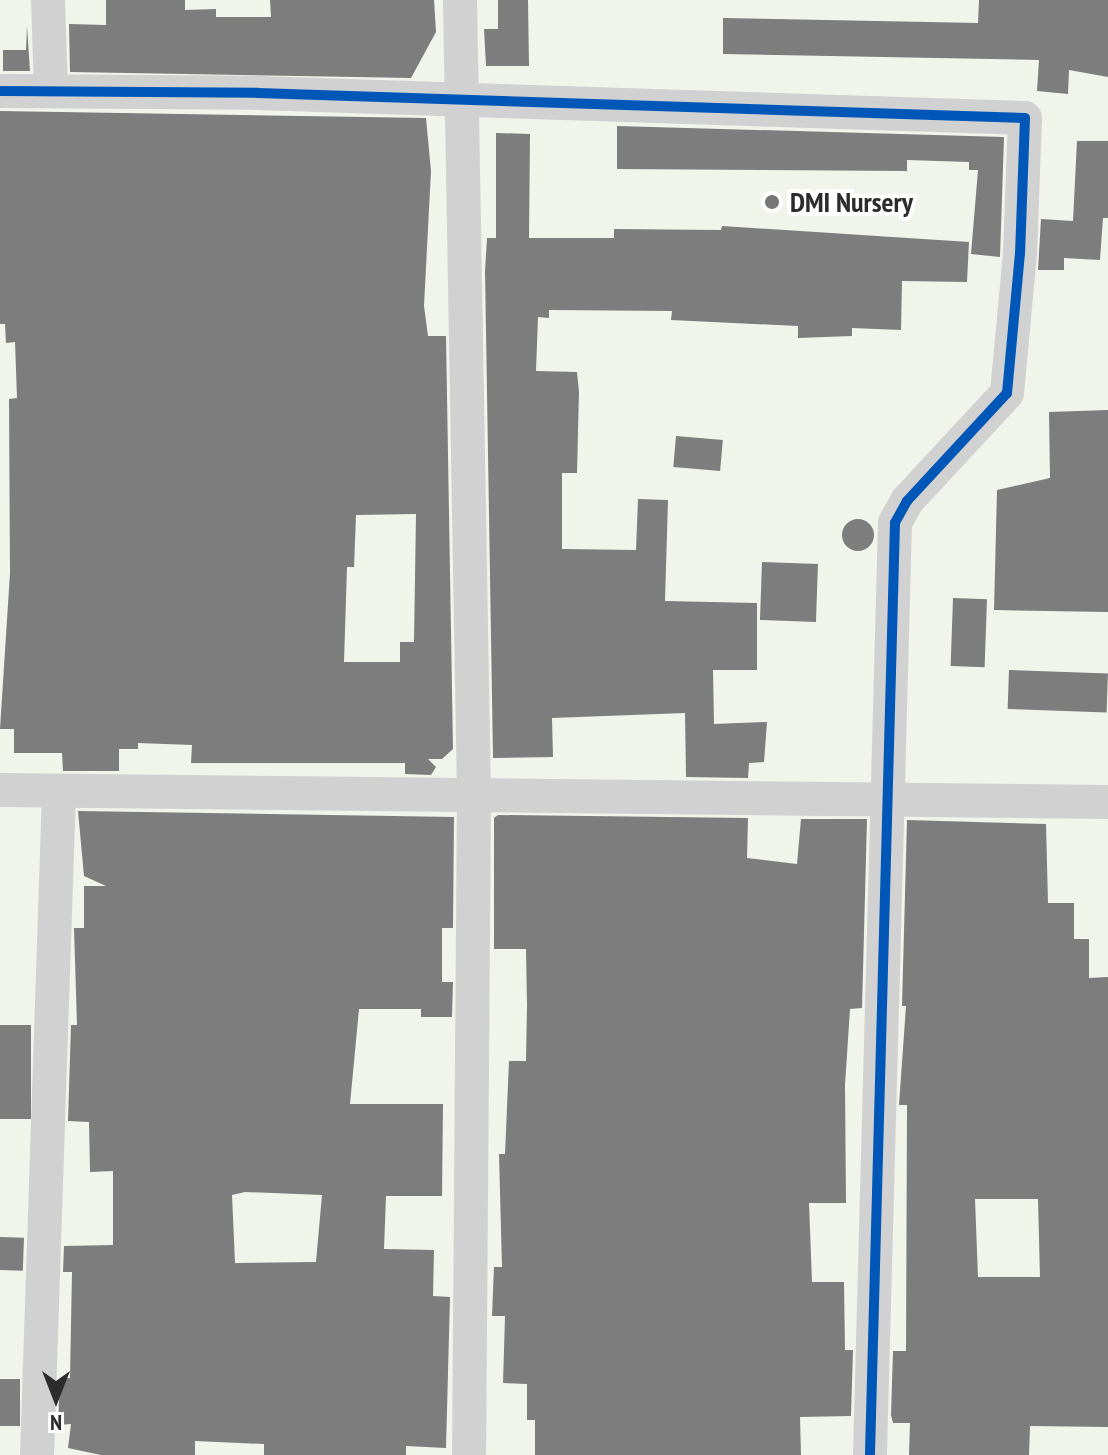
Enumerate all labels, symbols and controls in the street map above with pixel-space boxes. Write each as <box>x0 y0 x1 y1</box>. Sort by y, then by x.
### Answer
place label: DMI Nursery <box>790 185 913 219</box>
marker: DMI Nursery <box>761 191 783 213</box>
north arrow <box>16 1359 96 1439</box>
text: N <box>50 1409 62 1437</box>

